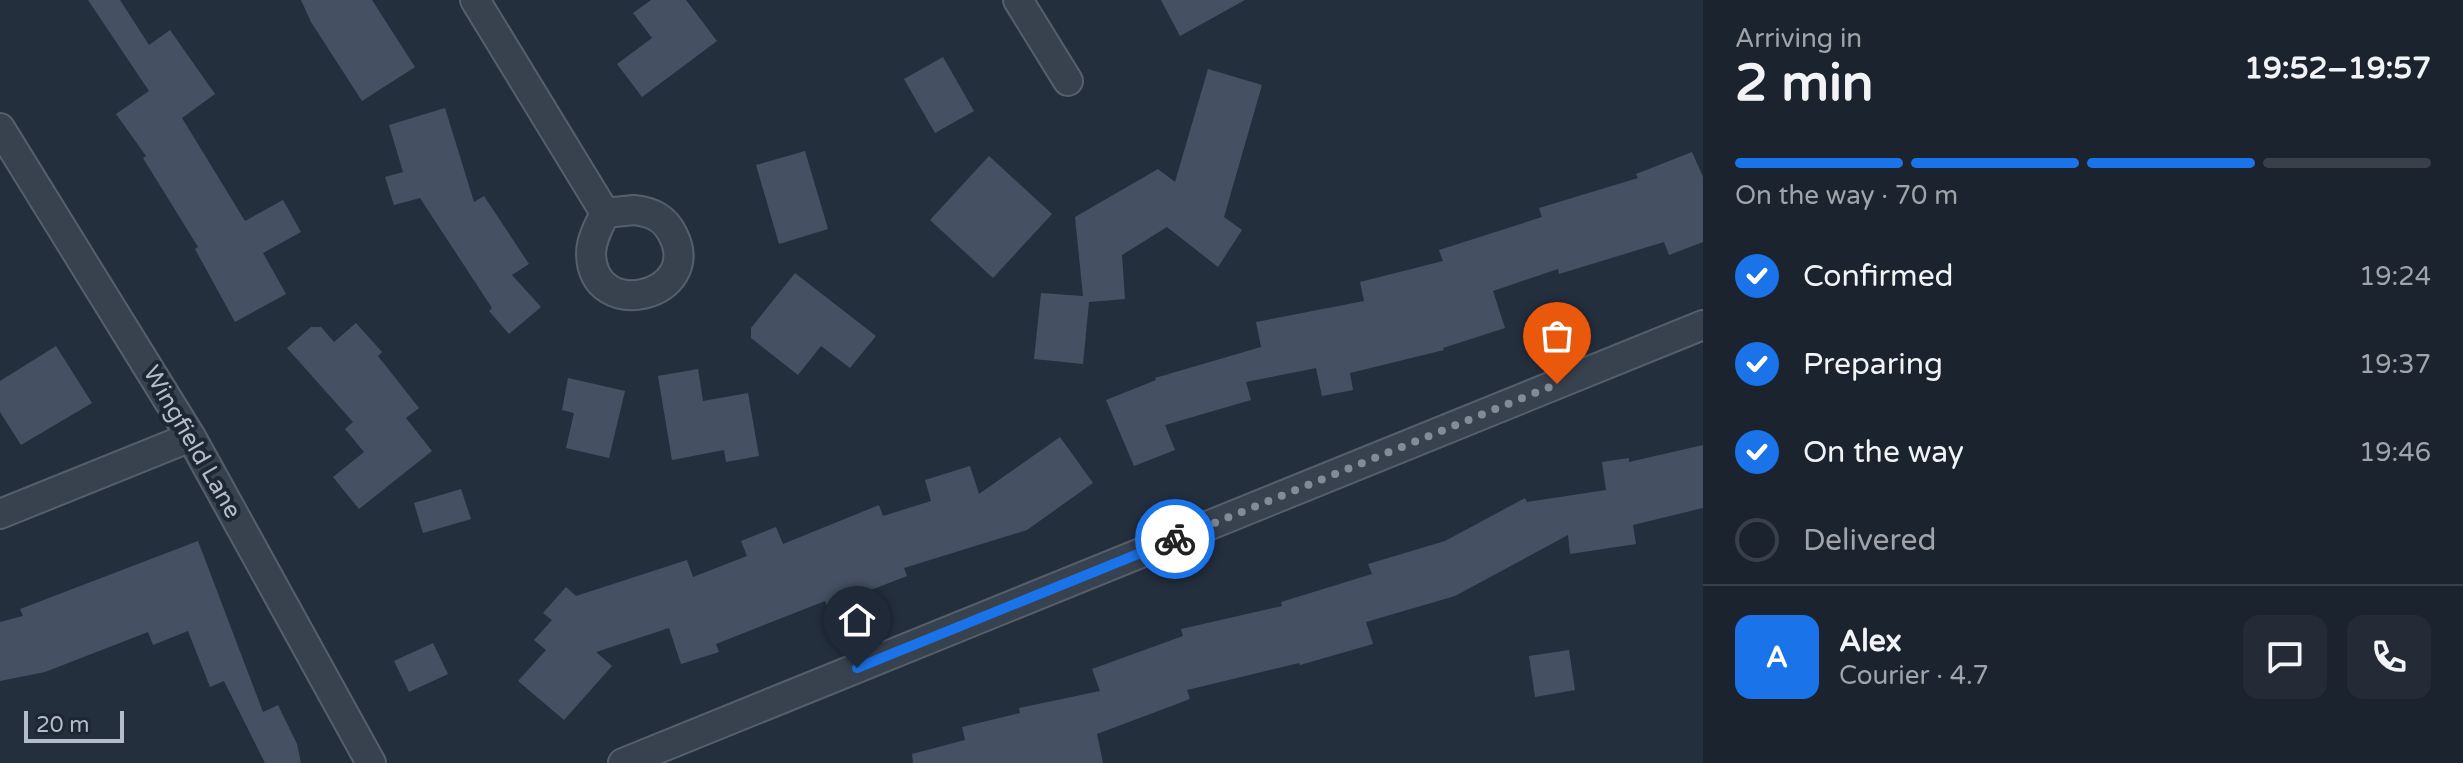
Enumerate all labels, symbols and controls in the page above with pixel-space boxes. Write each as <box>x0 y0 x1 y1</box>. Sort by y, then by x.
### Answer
text: Arriving in <box>1735 23 1862 54</box>
text: 19:52–19:57 <box>2244 50 2431 87</box>
text: 2 min <box>1735 52 1874 115</box>
text: On the way · 70 m <box>1735 180 1958 211</box>
icon: check <box>1735 254 1779 298</box>
text: Confirmed <box>1803 258 1954 295</box>
text: 19:24 <box>2359 261 2431 292</box>
pin <box>1523 302 1591 384</box>
icon: bag <box>1535 314 1579 358</box>
icon: check <box>1735 342 1779 386</box>
text: Preparing <box>1803 346 1943 383</box>
text: 19:37 <box>2359 349 2431 380</box>
street label: Wingfield Lane <box>137 360 247 524</box>
icon: check <box>1735 430 1779 474</box>
text: On the way <box>1803 434 1964 471</box>
text: 19:46 <box>2359 437 2431 468</box>
courier <box>1135 499 1215 579</box>
icon: bike <box>1153 517 1197 561</box>
text: Delivered <box>1803 522 1937 559</box>
pin <box>823 586 891 668</box>
icon: home <box>835 598 879 642</box>
button: chat <box>2243 615 2327 699</box>
button: phone <box>2347 615 2431 699</box>
text: Alex <box>1839 623 1902 660</box>
text: A <box>1766 639 1788 676</box>
text: Courier · 4.7 <box>1839 660 1989 691</box>
scale bar <box>24 707 124 743</box>
text: 20 m <box>36 712 90 738</box>

